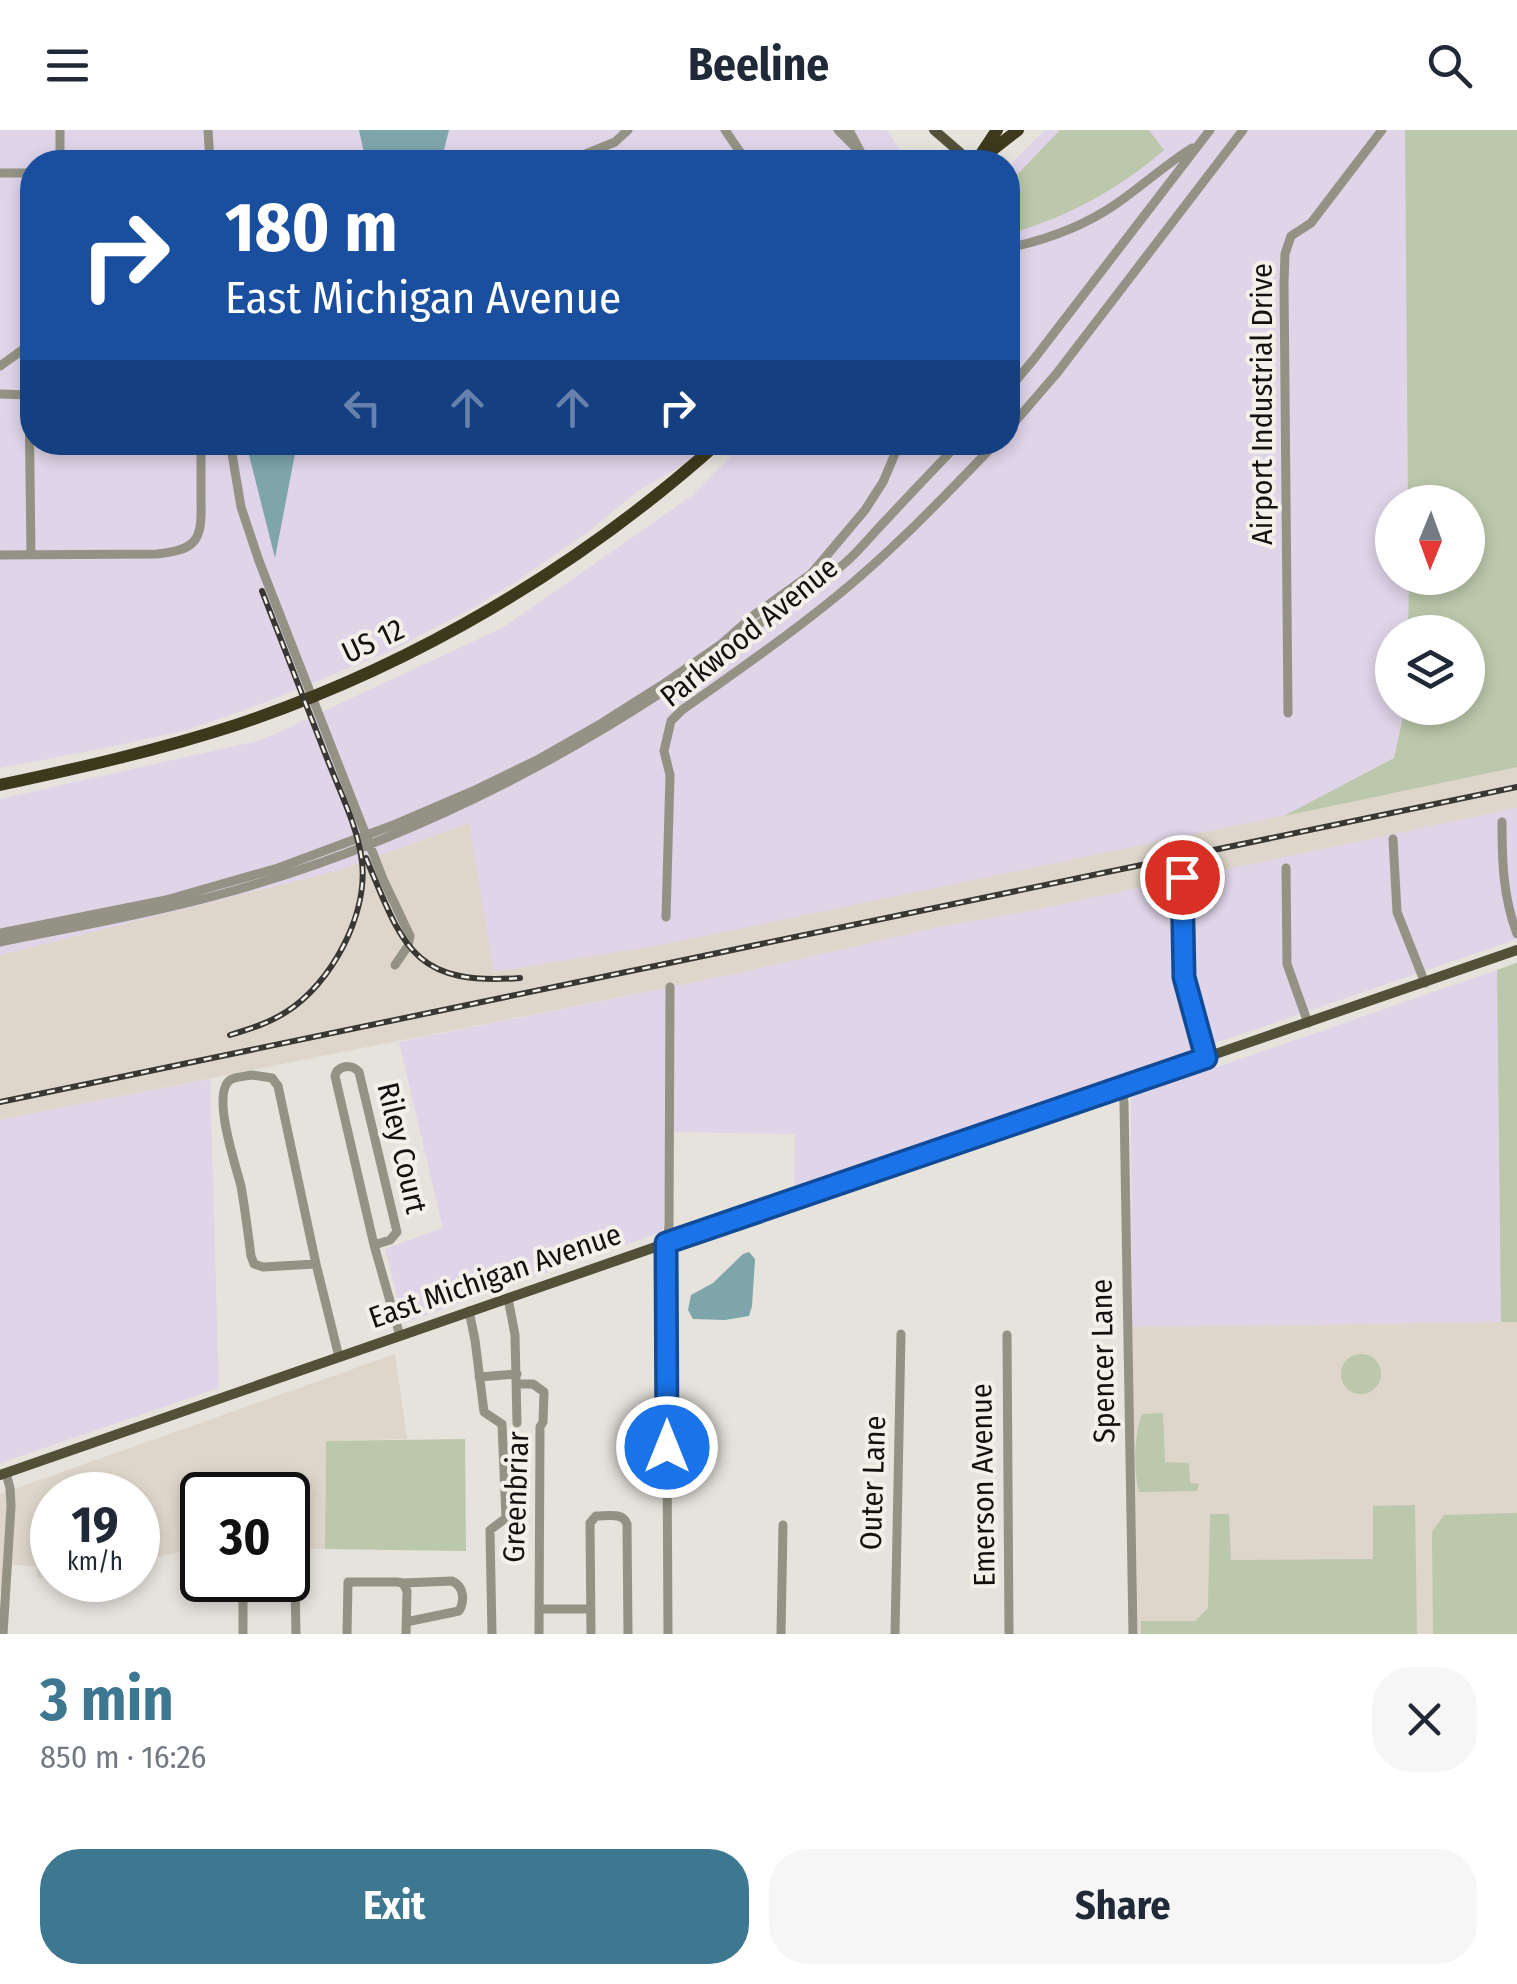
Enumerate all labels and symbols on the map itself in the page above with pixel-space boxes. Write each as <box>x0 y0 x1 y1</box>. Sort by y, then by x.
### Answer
street label: Airport Industrial Drive <box>1244 263 1280 545</box>
north arrow <box>1375 485 1485 595</box>
street label: Parkwood Avenue <box>653 549 845 715</box>
street label: US 12 <box>336 611 410 671</box>
pin <box>1140 835 1225 920</box>
street label: Riley Court <box>369 1079 435 1217</box>
street label: East Michigan Avenue <box>364 1216 626 1336</box>
street label: Spencer Lane <box>1084 1278 1122 1444</box>
street label: Emerson Avenue <box>963 1383 1003 1587</box>
position arrow <box>615 1395 719 1499</box>
street label: Outer Lane <box>853 1415 893 1551</box>
street label: Greenbriar <box>496 1430 536 1563</box>
speed limit sign: 30 <box>180 1472 310 1602</box>

